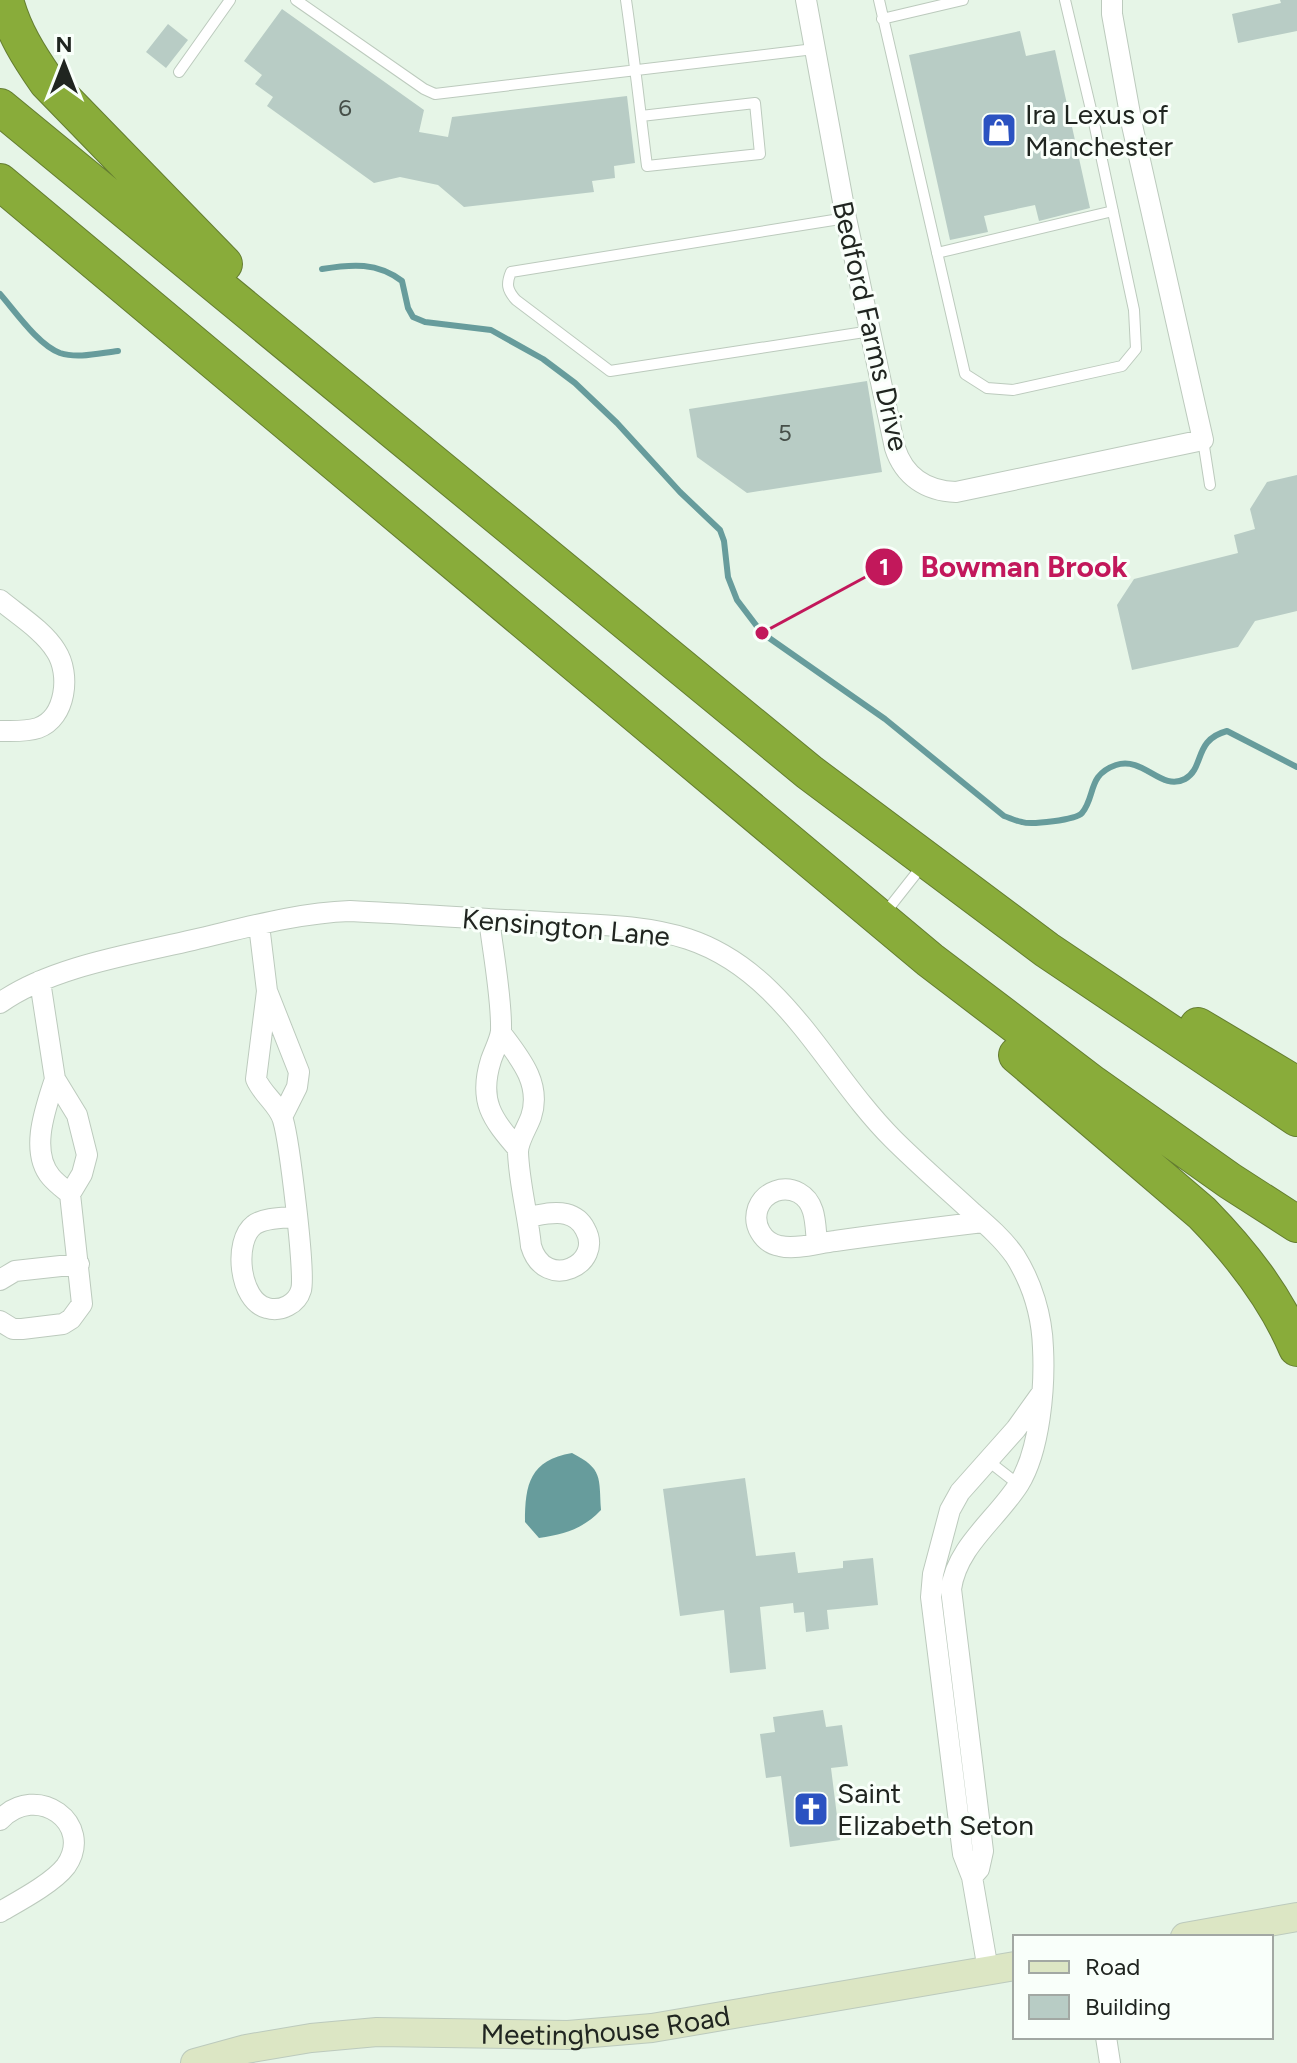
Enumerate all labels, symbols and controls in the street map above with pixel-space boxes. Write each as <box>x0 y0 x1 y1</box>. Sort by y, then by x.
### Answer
north arrow <box>24 24 104 104</box>
text: N <box>55 31 73 58</box>
house number: 6 <box>338 93 352 122</box>
place label: Ira Lexus of Manchester <box>1025 97 1174 163</box>
shop icon: Ira Lexus of Manchester <box>980 111 1018 149</box>
street label: Bedford Farms Drive <box>826 198 916 454</box>
house number: 5 <box>778 418 792 447</box>
callout: Bowman Brook <box>864 540 1144 594</box>
text: Bowman Brook <box>920 548 1128 585</box>
text: 1 <box>879 552 889 581</box>
street label: Kensington Lane <box>461 901 671 953</box>
place label: Saint Elizabeth Seton <box>837 1776 1034 1842</box>
church icon: Saint Elizabeth Seton <box>792 1790 830 1828</box>
legend <box>1013 1935 1273 2039</box>
text: Road <box>1085 1952 1140 1981</box>
text: Building <box>1085 1992 1171 2021</box>
street label: Meetinghouse Road <box>480 1998 733 2052</box>

